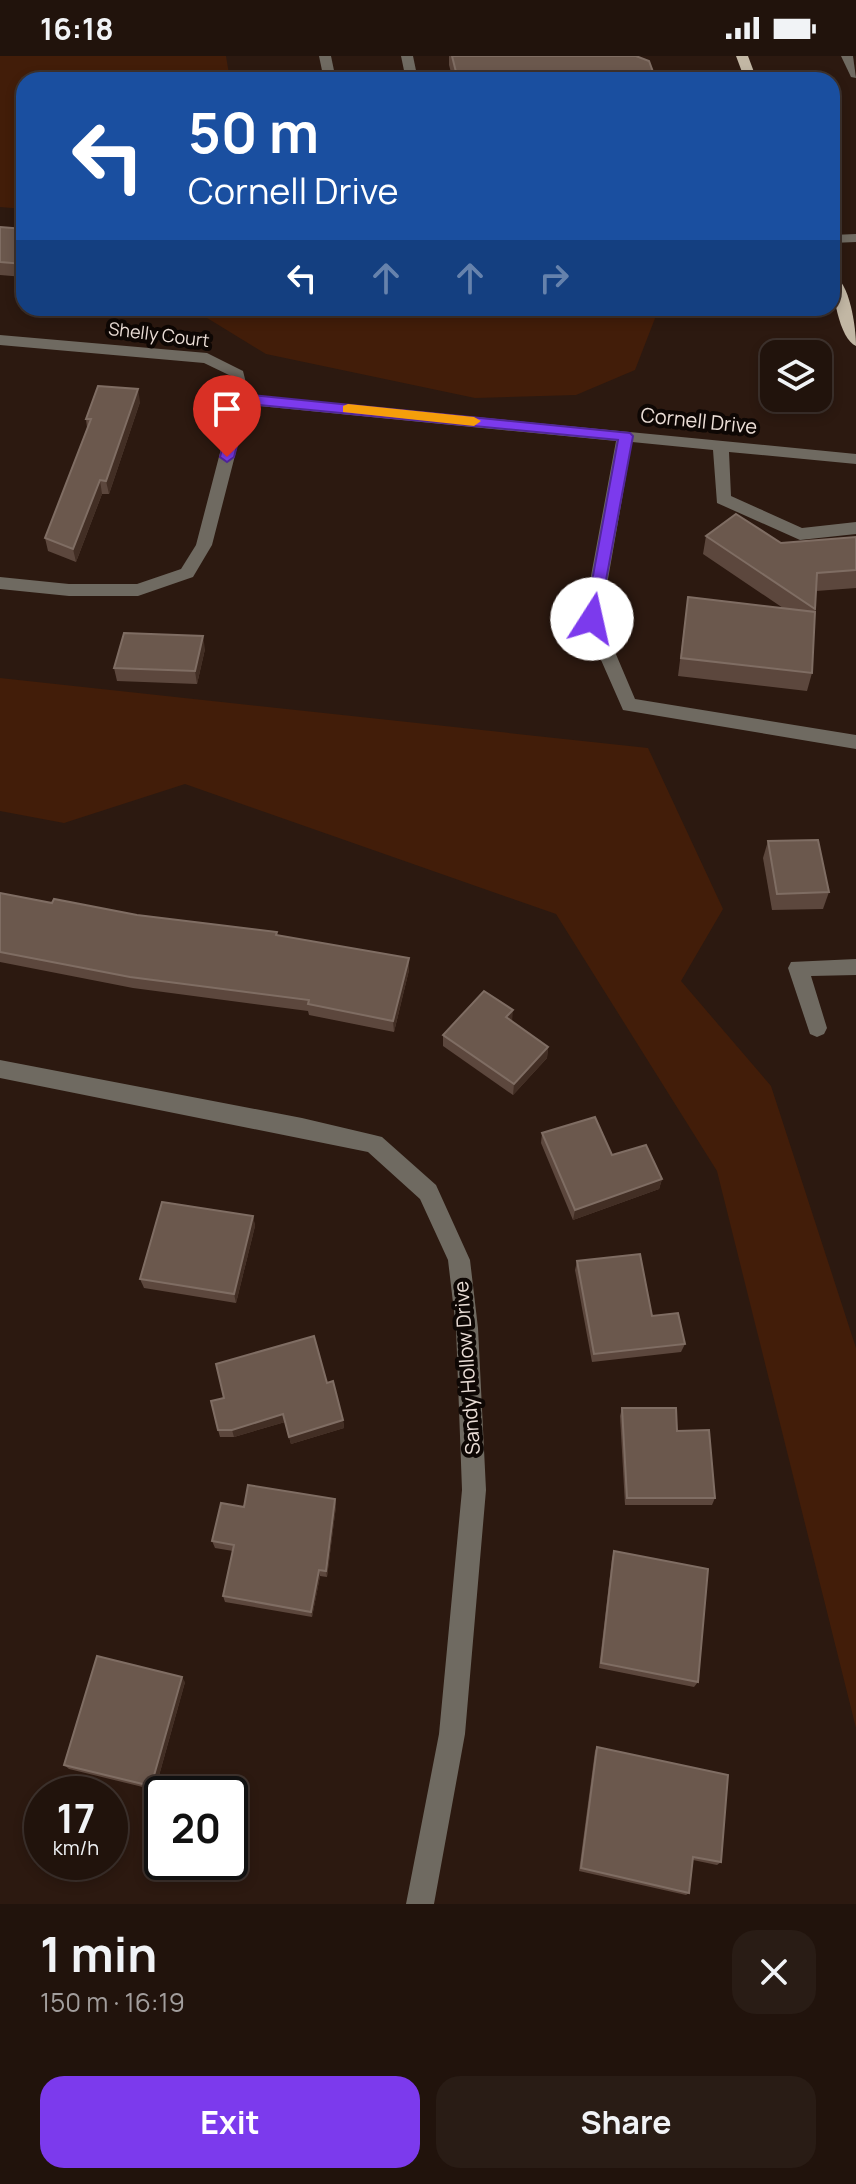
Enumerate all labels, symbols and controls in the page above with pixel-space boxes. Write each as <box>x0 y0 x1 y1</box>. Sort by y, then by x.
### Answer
text: 16:18 <box>40 8 114 49</box>
text: 50 m <box>188 93 319 170</box>
icon: left <box>56 104 160 208</box>
text: Cornell Drive <box>188 166 399 215</box>
icon: left <box>280 256 324 300</box>
icon: ahead <box>364 256 408 300</box>
icon: ahead <box>448 256 492 300</box>
icon: right <box>532 256 576 300</box>
street label: Shelly Court <box>107 316 211 352</box>
map controls <box>760 340 832 412</box>
button: layers <box>760 340 832 412</box>
pin <box>193 375 261 457</box>
icon: arrive <box>205 387 249 431</box>
street label: Cornell Drive <box>639 401 759 440</box>
position arrow <box>550 577 634 661</box>
street label: Sandy Hollow Drive <box>447 1280 486 1456</box>
speed limit sign: 20 <box>144 1776 248 1880</box>
text: 17 <box>57 1790 95 1845</box>
text: km/h <box>53 1834 99 1861</box>
text: 1 min <box>40 1921 157 1986</box>
button: close <box>732 1930 816 2014</box>
text: 150 m · 16:19 <box>40 1984 185 2020</box>
button: Exit <box>40 2076 420 2168</box>
button: Share <box>436 2076 816 2168</box>

